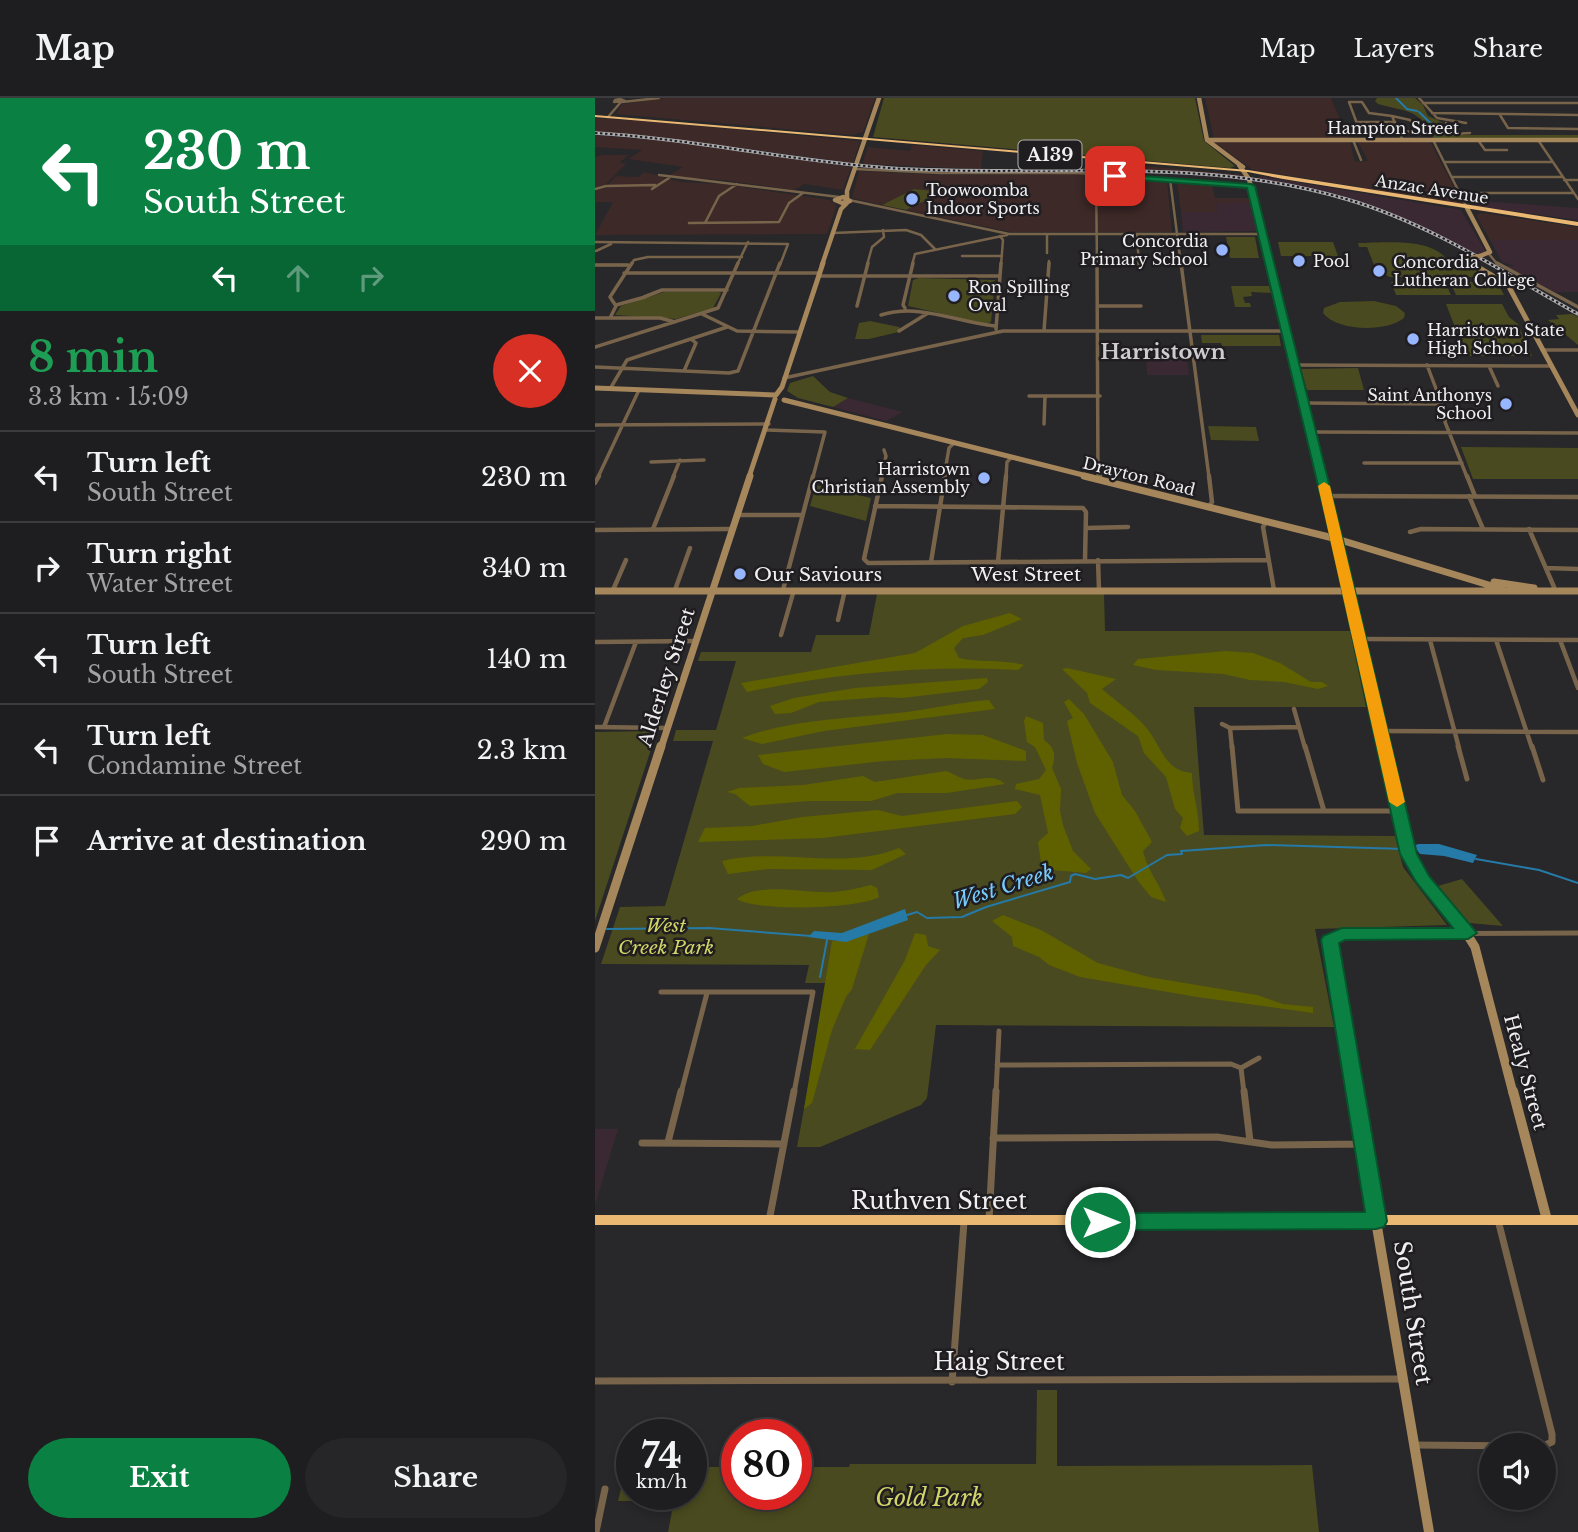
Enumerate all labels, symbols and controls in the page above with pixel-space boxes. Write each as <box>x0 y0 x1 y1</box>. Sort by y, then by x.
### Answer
text: Map <box>35 28 115 69</box>
text: Map <box>1260 34 1316 63</box>
text: Layers <box>1354 34 1435 63</box>
text: Share <box>1473 34 1543 63</box>
street label: Hampton Street <box>1327 118 1459 138</box>
text: 230 m <box>143 121 310 182</box>
icon: left <box>28 126 119 217</box>
road number: A139 <box>1019 140 1081 170</box>
pin <box>1085 146 1145 206</box>
icon: arrive <box>1096 157 1134 195</box>
street label: Anzac Avenue <box>1373 170 1490 208</box>
place label: Toowoomba Indoor Sports <box>926 180 1040 218</box>
text: South Street <box>143 182 346 222</box>
marker: Toowoomba Indoor Sports <box>904 191 920 207</box>
place label: Concordia Primary School <box>1080 231 1208 269</box>
marker: Concordia Primary School <box>1214 242 1230 258</box>
place label: Pool <box>1313 251 1350 271</box>
place label: Concordia Lutheran College <box>1393 252 1535 290</box>
marker: Pool <box>1291 253 1307 269</box>
icon: left <box>206 259 244 297</box>
icon: ahead <box>279 259 317 297</box>
icon: right <box>352 259 390 297</box>
marker: Concordia Lutheran College <box>1371 263 1387 279</box>
place label: Ron Spilling Oval <box>968 277 1070 315</box>
marker: Ron Spilling Oval <box>946 288 962 304</box>
place label: Harristown State High School <box>1427 320 1564 358</box>
text: 8 min <box>28 331 158 383</box>
marker: Harristown State High School <box>1405 331 1421 347</box>
button: close <box>493 334 567 408</box>
district label: Harristown <box>1100 339 1226 365</box>
text: 3.3 km · 15:09 <box>28 383 189 411</box>
place label: Saint Anthonys School <box>1367 385 1492 423</box>
marker: Saint Anthonys School <box>1498 396 1514 412</box>
text: Turn left <box>87 447 211 479</box>
street label: Drayton Road <box>1081 452 1198 500</box>
icon: left <box>28 458 66 496</box>
place label: Harristown Christian Assembly <box>811 459 971 497</box>
text: 230 m <box>481 461 567 493</box>
marker: Harristown Christian Assembly <box>976 470 992 486</box>
text: South Street <box>87 479 233 507</box>
text: Turn right <box>87 538 232 570</box>
icon: right <box>28 549 66 587</box>
text: 340 m <box>482 552 567 584</box>
place label: Our Saviours <box>754 563 882 586</box>
street label: West Street <box>970 563 1082 586</box>
marker: Our Saviours <box>732 566 748 582</box>
text: Water Street <box>87 570 233 598</box>
street label: Alderley Street <box>633 604 700 750</box>
text: Turn left <box>87 629 211 661</box>
icon: left <box>28 640 66 678</box>
text: 140 m <box>486 643 567 675</box>
text: South Street <box>87 661 233 689</box>
text: Turn left <box>87 720 211 752</box>
icon: left <box>28 731 66 769</box>
text: 2.3 km <box>477 734 567 766</box>
text: Condamine Street <box>87 752 302 780</box>
icon: arrive <box>28 822 66 860</box>
text: Arrive at destination <box>87 825 367 857</box>
text: 290 m <box>480 825 567 857</box>
water label: West Creek <box>949 859 1057 915</box>
park label: West Creek Park <box>618 914 714 959</box>
street label: Healy Street <box>1499 1012 1552 1133</box>
position arrow <box>1063 1185 1137 1259</box>
street label: Ruthven Street <box>851 1187 1027 1215</box>
street label: South Street <box>1388 1239 1438 1387</box>
street label: Haig Street <box>933 1348 1065 1376</box>
speed limit sign: 80 <box>721 1419 812 1510</box>
map controls <box>1479 1433 1556 1510</box>
button: sound <box>1479 1433 1556 1510</box>
text: 74 <box>641 1434 682 1477</box>
button: Exit <box>28 1438 291 1518</box>
button: Share <box>305 1438 567 1518</box>
text: km/h <box>636 1471 687 1493</box>
park label: Gold Park <box>875 1484 983 1512</box>

